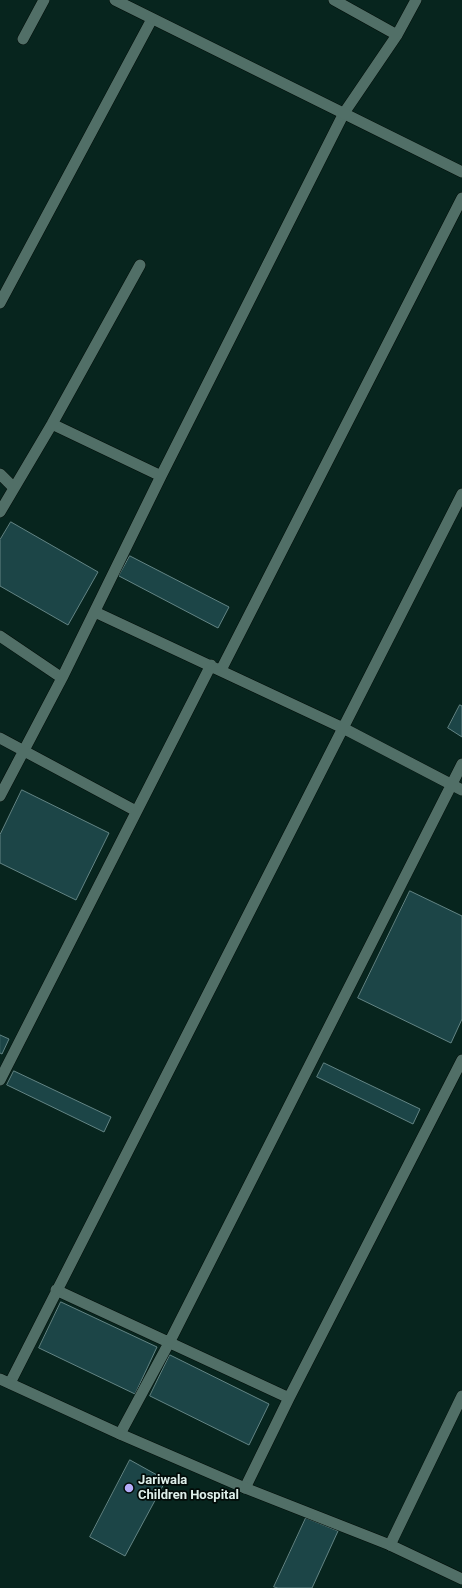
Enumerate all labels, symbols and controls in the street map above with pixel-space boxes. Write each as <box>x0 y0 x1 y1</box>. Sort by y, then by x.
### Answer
place label: Jariwala Children Hospital <box>138 1473 239 1504</box>
marker: Jariwala Children Hospital <box>123 1482 135 1494</box>

